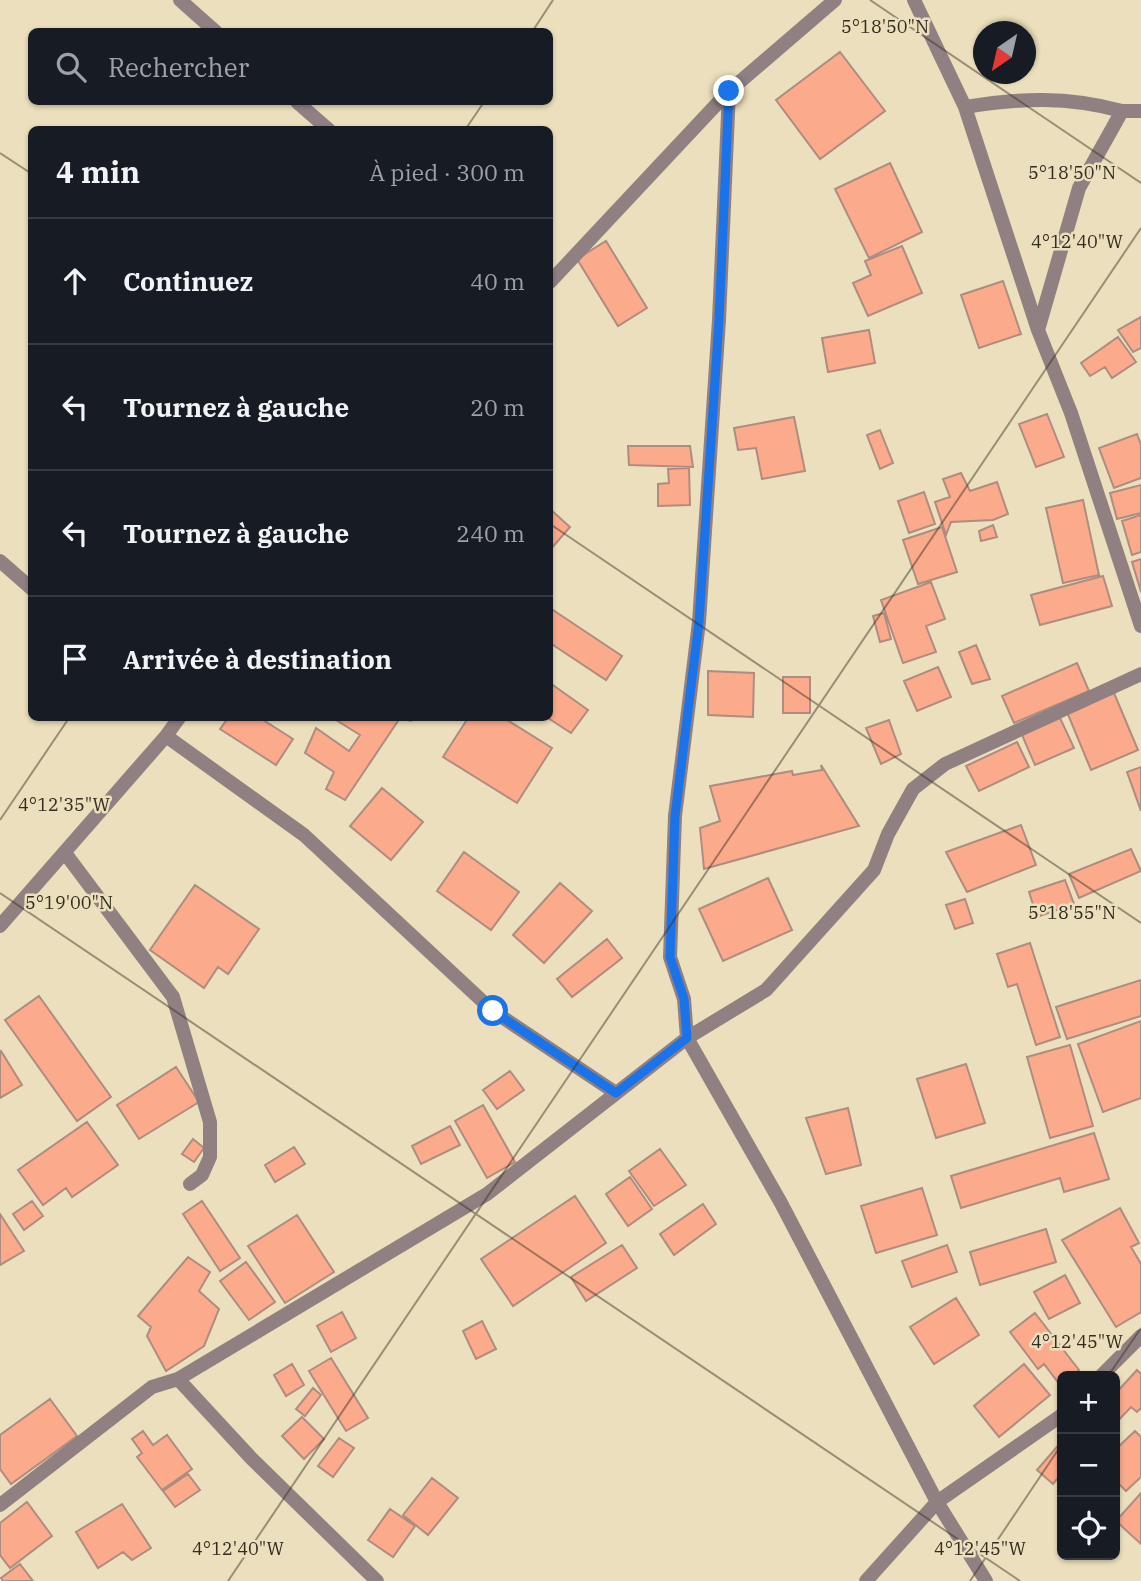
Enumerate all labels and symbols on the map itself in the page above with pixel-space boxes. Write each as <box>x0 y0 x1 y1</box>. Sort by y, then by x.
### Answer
text: 5°18'50"N <box>841 15 929 38</box>
north arrow <box>973 21 1036 84</box>
route end <box>713 75 744 106</box>
text: 5°18'50"N <box>1028 161 1116 184</box>
text: 4°12'40"W <box>1031 230 1124 253</box>
text: 4°12'35"W <box>18 793 111 816</box>
text: 5°19'00"N <box>25 891 113 914</box>
text: 5°18'55"N <box>1028 901 1116 924</box>
route start <box>477 995 508 1026</box>
text: 4°12'45"W <box>1031 1330 1124 1353</box>
text: 4°12'40"W <box>192 1537 285 1560</box>
text: 4°12'45"W <box>934 1537 1027 1560</box>

